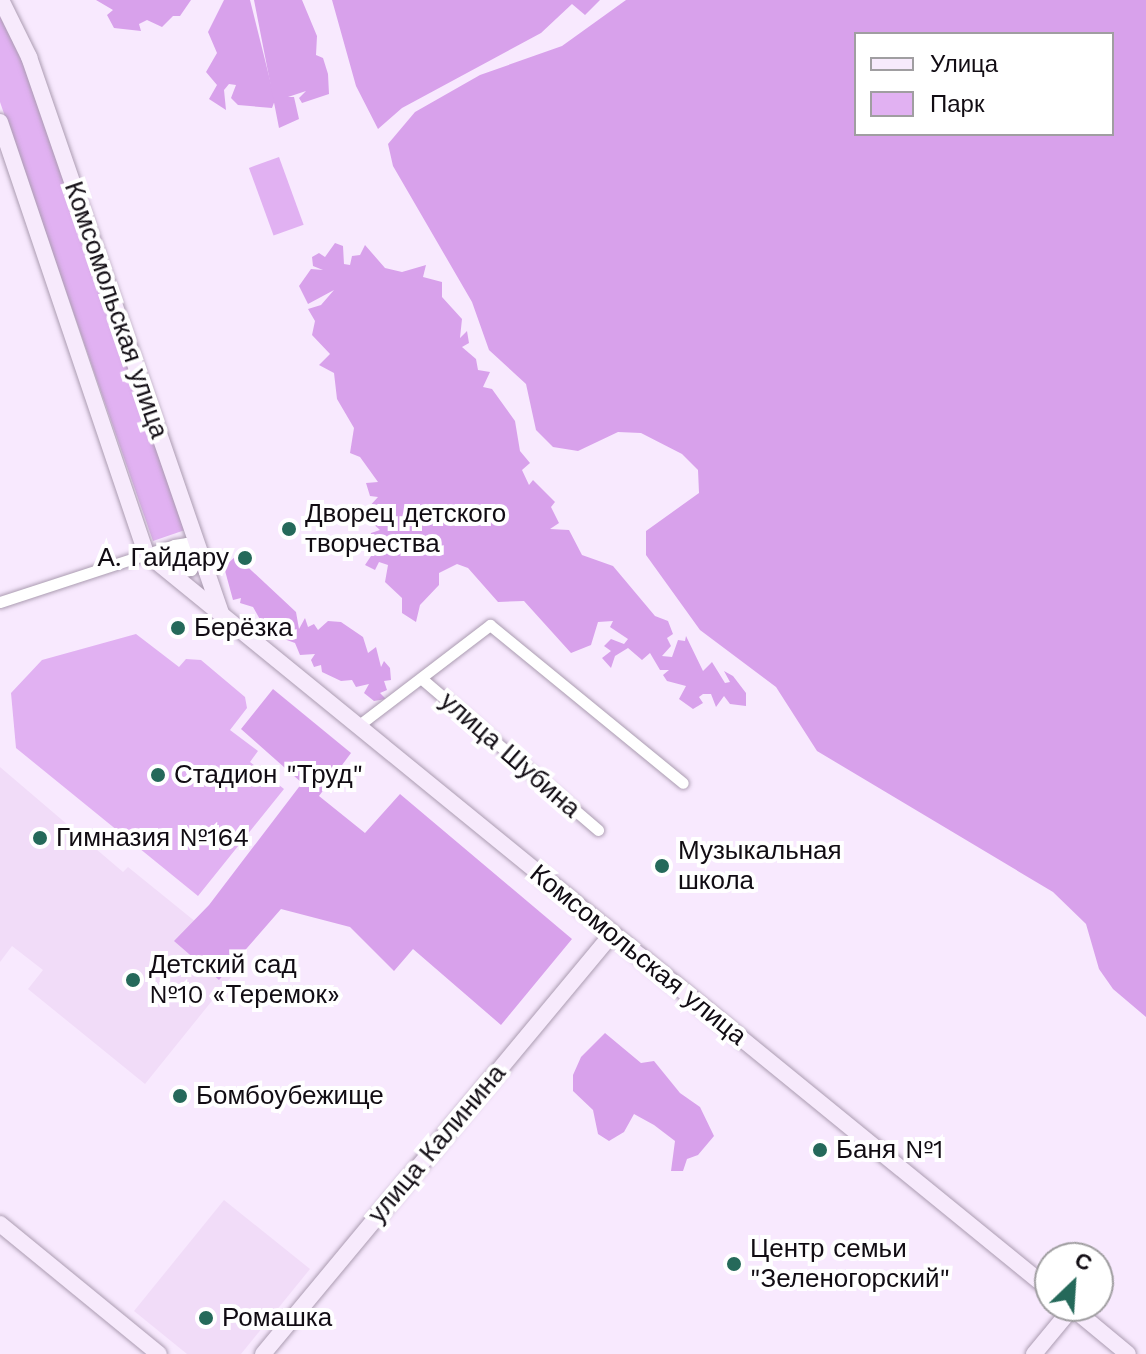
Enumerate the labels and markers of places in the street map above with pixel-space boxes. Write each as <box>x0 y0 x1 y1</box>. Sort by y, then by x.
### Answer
place label: Дворец детского творчества <box>305 498 506 560</box>
marker: Дворец детского творчества <box>280 520 298 538</box>
place label: А. Гайдару <box>97 542 229 574</box>
marker: А. Гайдару <box>236 549 254 567</box>
place label: Берёзка <box>194 612 293 644</box>
marker: Берёзка <box>169 619 187 637</box>
place label: Стадион "Труд" <box>174 759 363 791</box>
marker: Стадион "Труд" <box>149 766 167 784</box>
place label: Гимназия №164 <box>56 822 249 854</box>
marker: Гимназия №164 <box>31 829 49 847</box>
place label: Музыкальная школа <box>678 835 842 896</box>
marker: Музыкальная школа <box>653 857 671 875</box>
place label: Детский сад №10 «Теремок» <box>149 949 340 1010</box>
marker: Детский сад №10 «Теремок» <box>124 971 142 989</box>
place label: Бомбоубежище <box>196 1080 384 1112</box>
marker: Бомбоубежище <box>171 1087 189 1105</box>
place label: Баня №1 <box>836 1134 943 1166</box>
marker: Баня №1 <box>811 1141 829 1159</box>
place label: Центр семьи "Зеленогорский" <box>750 1233 950 1294</box>
marker: Центр семьи "Зеленогорский" <box>725 1255 743 1273</box>
place label: Ромашка <box>222 1302 332 1334</box>
marker: Ромашка <box>197 1309 215 1327</box>

